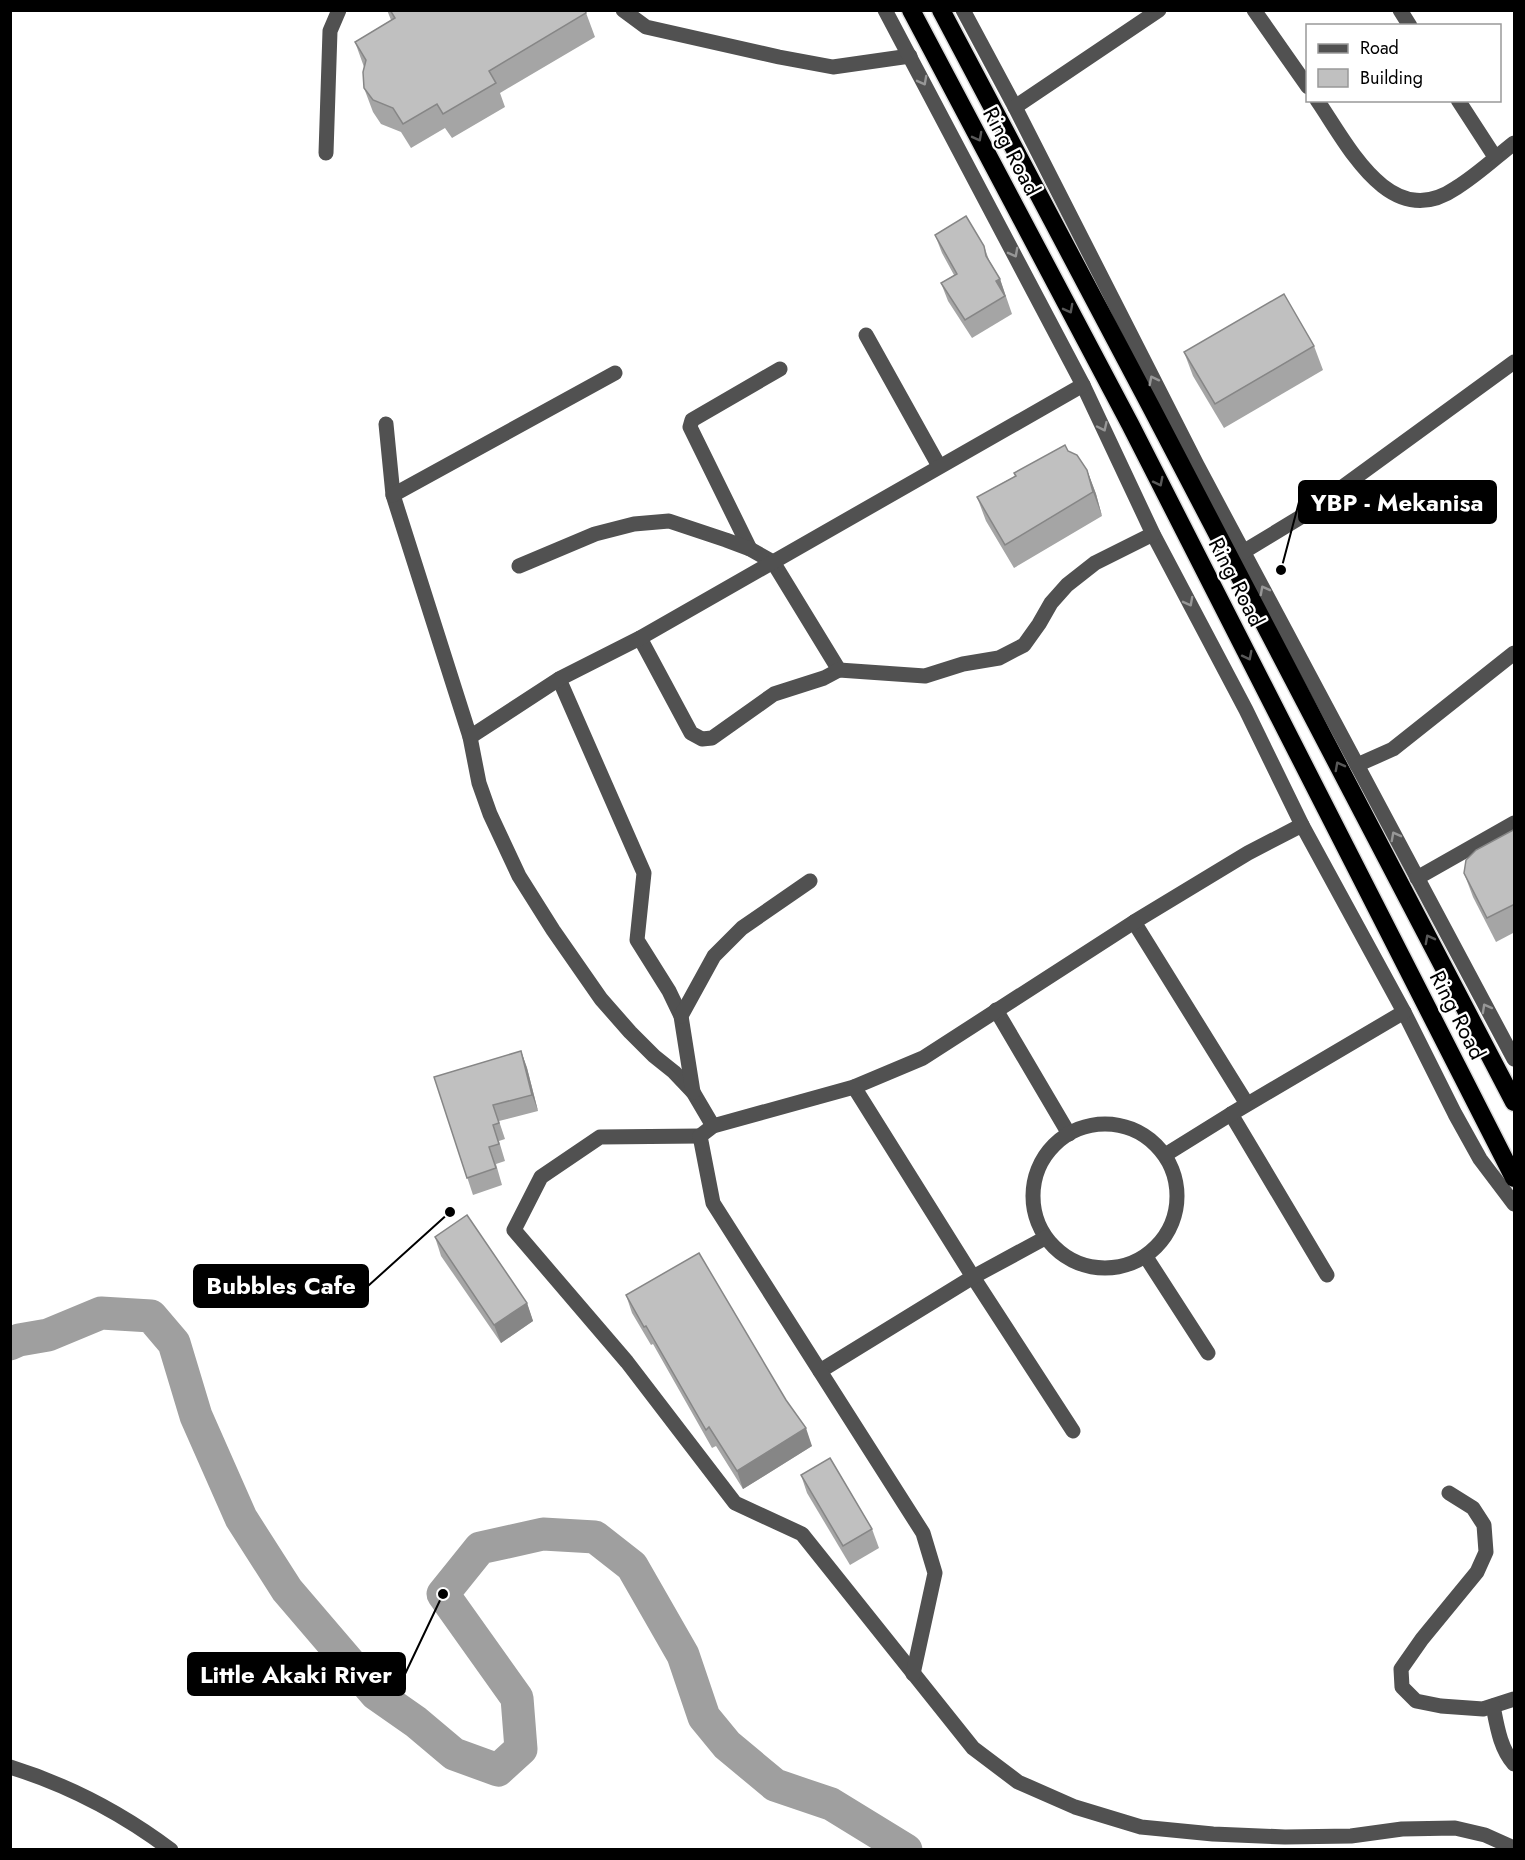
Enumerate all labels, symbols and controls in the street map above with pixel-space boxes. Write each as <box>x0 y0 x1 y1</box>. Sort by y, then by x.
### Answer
legend <box>1306 24 1501 102</box>
text: Road <box>1360 35 1399 61</box>
text: Building <box>1360 65 1423 91</box>
one-way arrow <box>916 74 927 85</box>
street label: Ring Road <box>975 101 1049 201</box>
one-way arrow <box>971 130 982 141</box>
one-way arrow <box>1007 247 1018 257</box>
one-way arrow <box>1062 303 1073 313</box>
one-way arrow <box>1149 375 1161 386</box>
one-way arrow <box>1095 420 1107 431</box>
one-way arrow <box>1152 475 1163 486</box>
callout: YBP - Mekanisa <box>1299 481 1496 523</box>
text: YBP - Mekanisa <box>1310 485 1483 520</box>
street label: Ring Road <box>1201 532 1273 632</box>
one-way arrow <box>1260 585 1271 596</box>
one-way arrow <box>1182 595 1193 606</box>
one-way arrow <box>1241 649 1252 660</box>
one-way arrow <box>1335 762 1346 772</box>
one-way arrow <box>1391 832 1402 842</box>
one-way arrow <box>1425 934 1436 945</box>
street label: Ring Road <box>1422 965 1494 1065</box>
one-way arrow <box>1482 1004 1493 1014</box>
callout: Bubbles Cafe <box>194 1265 368 1307</box>
text: Bubbles Cafe <box>206 1268 356 1303</box>
callout: Little Akaki River <box>188 1653 405 1695</box>
text: Little Akaki River <box>200 1657 392 1692</box>

